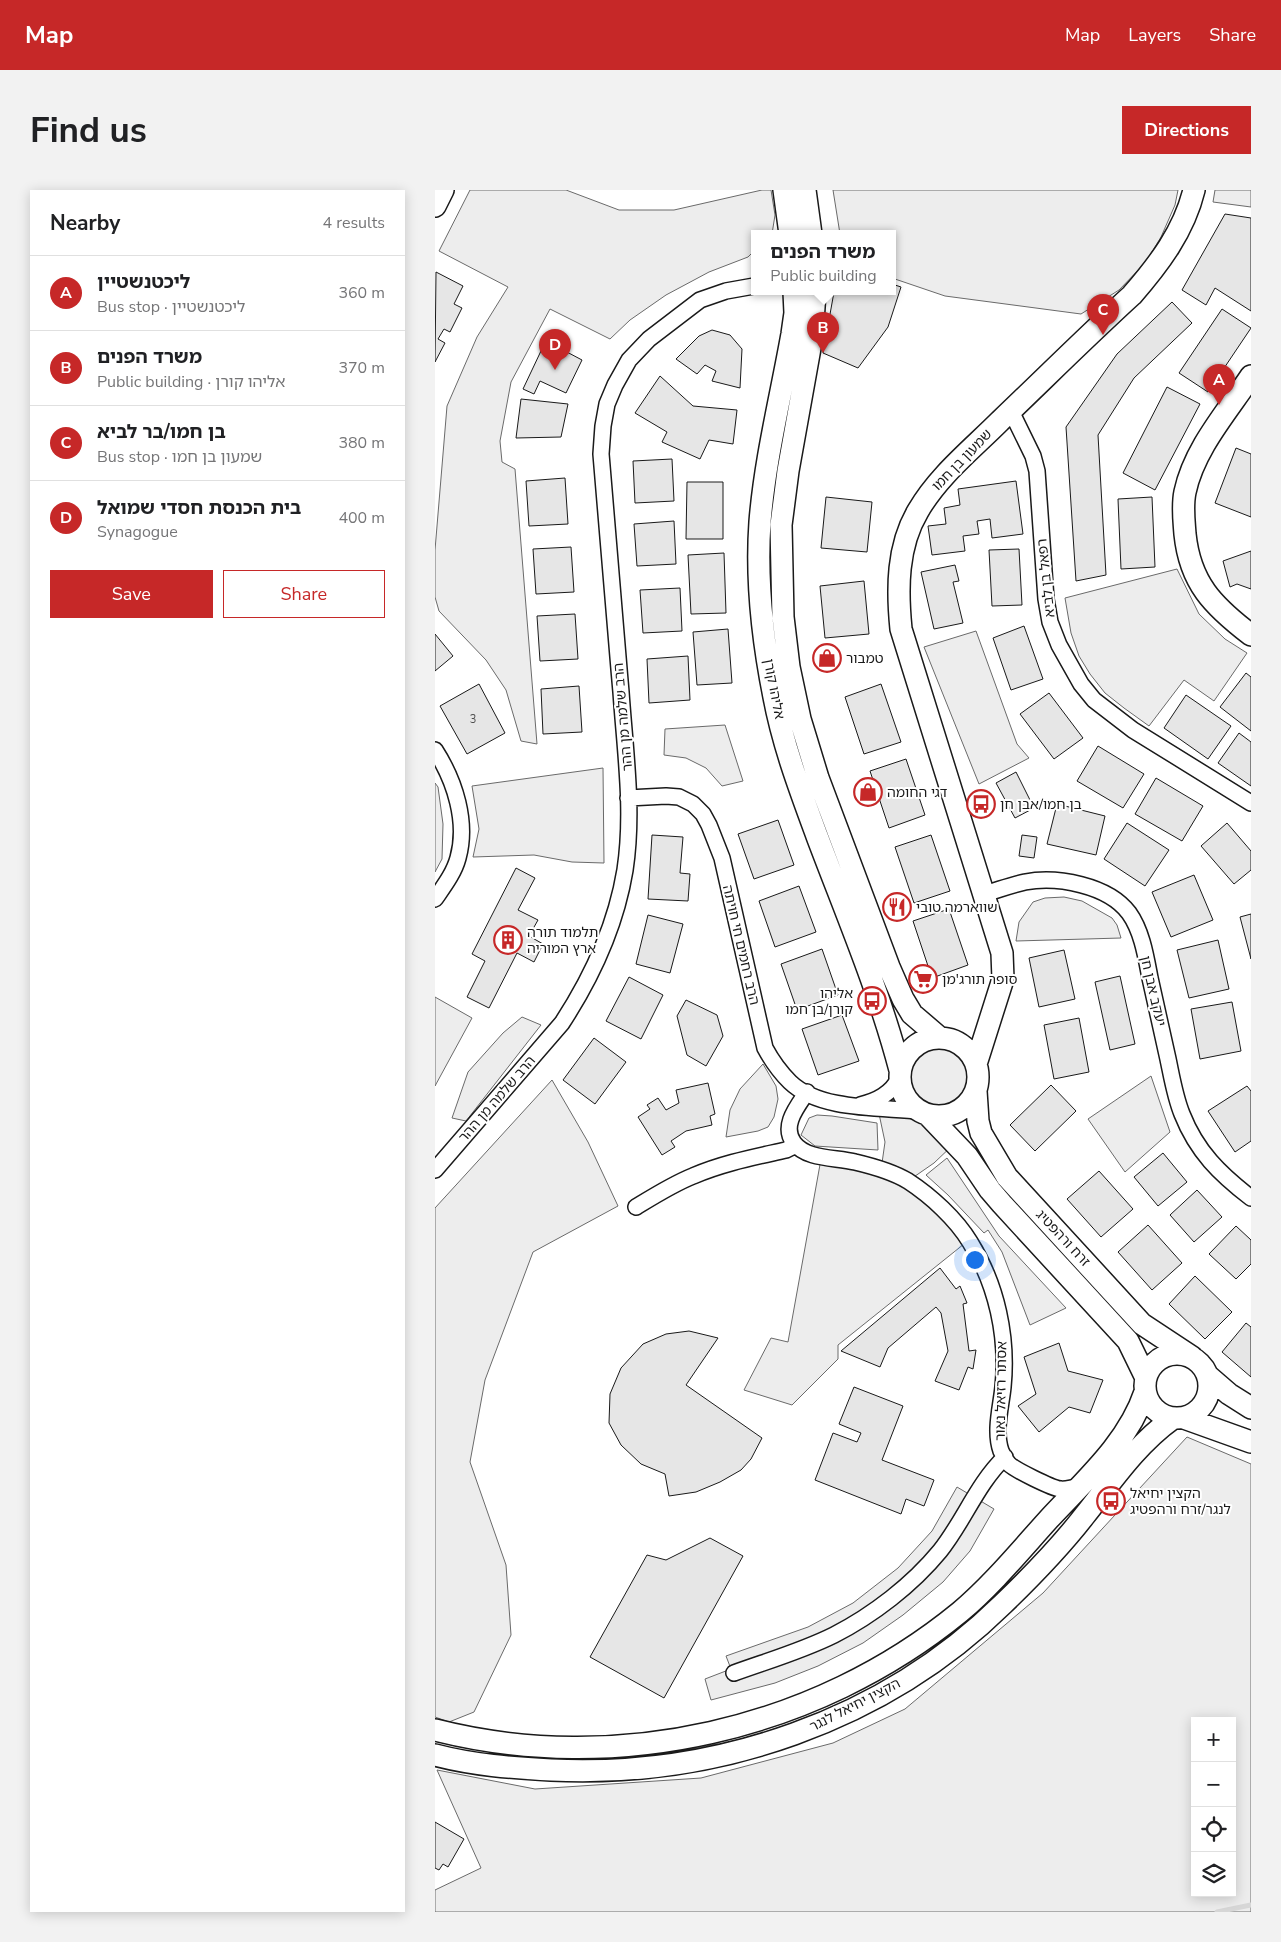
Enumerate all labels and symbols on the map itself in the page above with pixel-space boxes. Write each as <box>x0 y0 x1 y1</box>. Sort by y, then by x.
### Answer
pin: C <box>1087 294 1119 335</box>
pin: B <box>807 312 839 353</box>
pin: D <box>539 329 571 370</box>
pin: A <box>1203 364 1235 405</box>
street label: שמעון בן חמו <box>928 425 996 495</box>
street label: רפאל בן לביא <box>1032 538 1060 618</box>
shop icon: טמבור <box>812 643 842 673</box>
place label: טמבור <box>846 649 884 668</box>
street label: אליהו קורן <box>759 657 789 721</box>
street label: הרב שלמה מן ההר <box>609 662 637 772</box>
house number: 3 <box>470 712 476 727</box>
shop icon: דגי החומה <box>853 777 883 807</box>
place label: דגי החומה <box>887 783 948 802</box>
bus stop icon: בן חמו/אבן חן <box>966 789 996 819</box>
place label: בן חמו/אבן חן <box>1000 795 1082 814</box>
street label: הרב רחמים חי חויתה <box>718 883 764 1007</box>
restaurant icon: שווארמה טובי <box>882 892 912 922</box>
place label: שווארמה טובי <box>916 898 997 917</box>
place label: תלמוד תורה ארץ המוריה <box>527 923 598 958</box>
building icon: תלמוד תורה ארץ המוריה <box>493 925 523 955</box>
street label: יעקב אבן חן <box>1136 954 1170 1028</box>
supermarket icon: סופר תורג'מן <box>908 964 938 994</box>
place label: סופר תורג'מן <box>942 970 1017 989</box>
place label: אליהו קורן/בן חמו <box>785 984 853 1019</box>
bus stop icon: אליהו קורן/בן חמו <box>857 986 887 1016</box>
street label: הרב שלמה מן ההר <box>454 1052 540 1146</box>
street label: זרח ורהפטיג <box>1032 1205 1095 1271</box>
your location <box>962 1247 988 1273</box>
street label: אסתר רזיאל נאור <box>991 1341 1011 1441</box>
place label: הקצין יחיאל לנגר/זרח ורהפטיג <box>1130 1484 1231 1519</box>
bus stop icon: הקצין יחיאל לנגר/זרח ורהפטיג <box>1096 1486 1126 1516</box>
street label: הקצין יחיאל לנגר <box>806 1674 904 1736</box>

